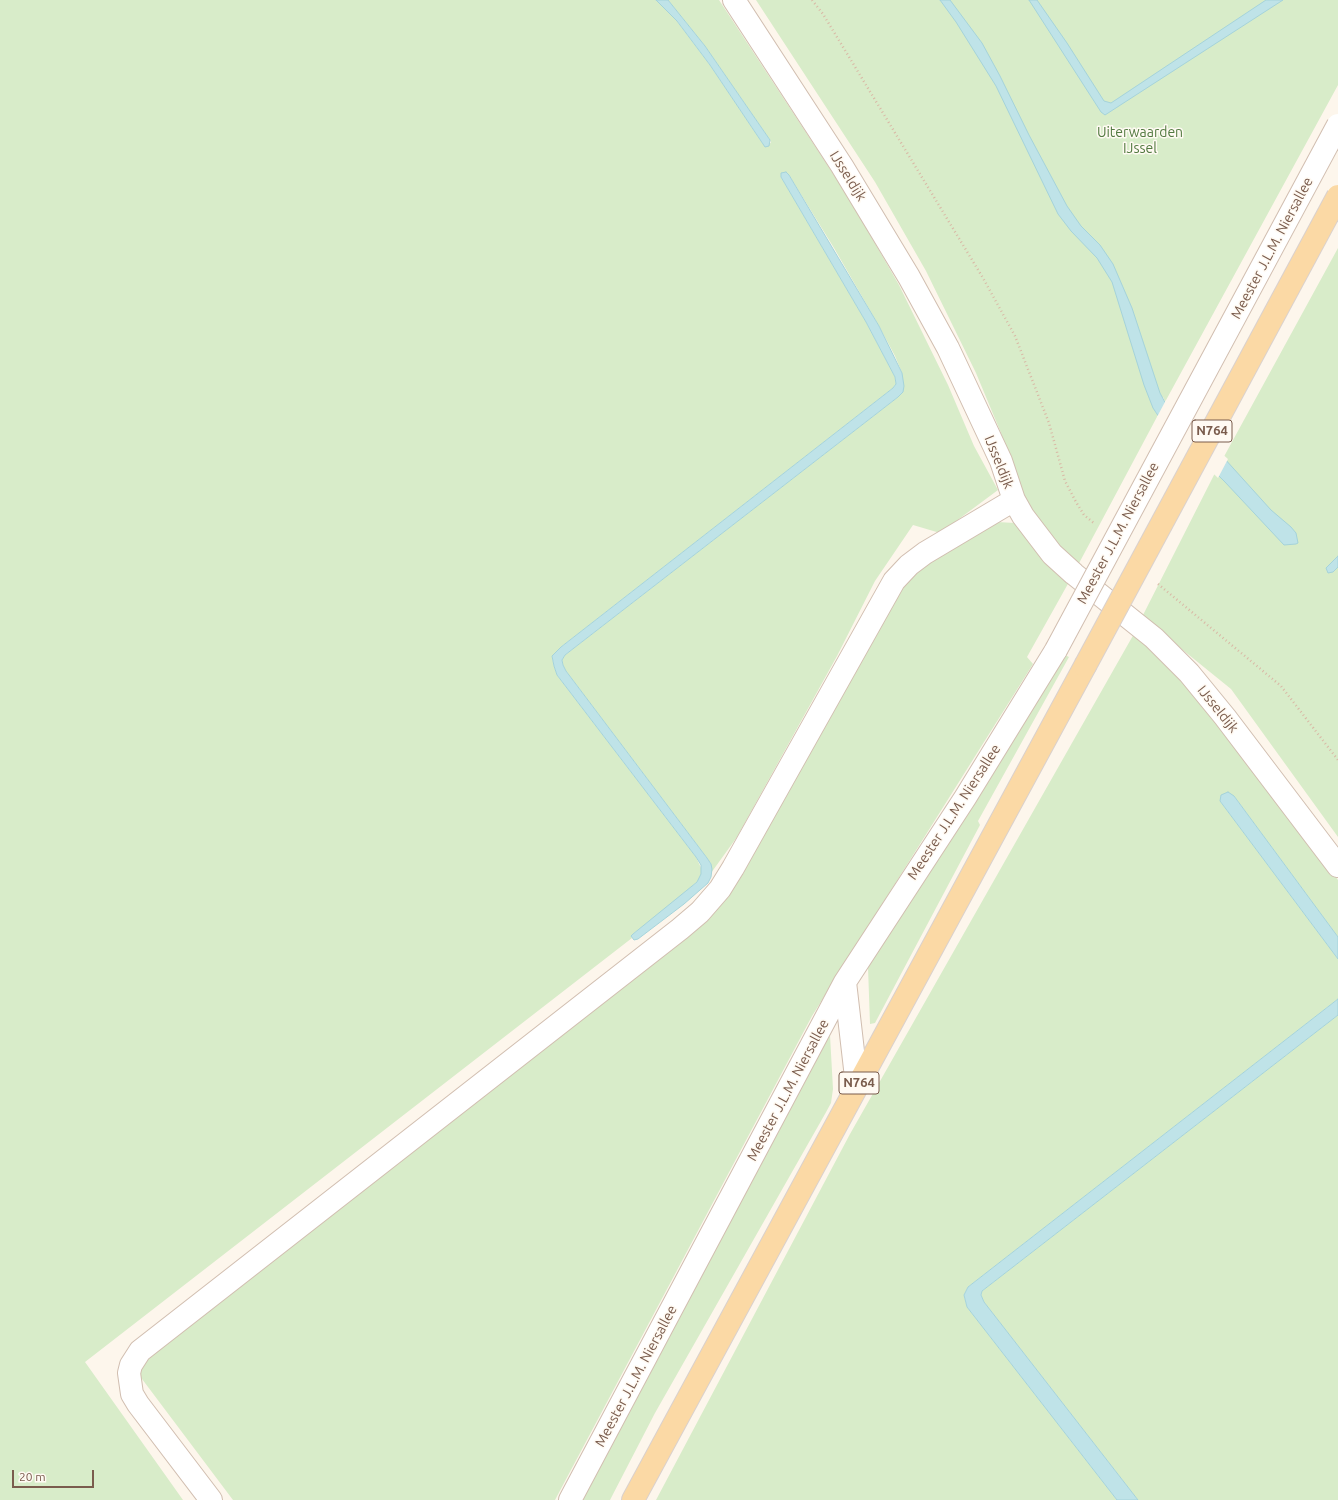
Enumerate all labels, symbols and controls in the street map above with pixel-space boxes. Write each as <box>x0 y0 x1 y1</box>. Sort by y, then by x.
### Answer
park label: Uiterwaarden IJssel <box>1097 124 1183 156</box>
street label: IJsseldijk <box>826 148 870 204</box>
street label: Meester J.L.M. Niersallee <box>1228 174 1316 322</box>
road number: N764 <box>1192 420 1232 442</box>
street label: IJsseldijk <box>981 433 1017 491</box>
street label: Meester J.L.M. Niersallee <box>1074 459 1162 607</box>
street label: IJsseldijk <box>1194 682 1242 736</box>
street label: Meester J.L.M. Niersallee <box>904 741 1004 883</box>
street label: Meester J.L.M. Niersallee <box>744 1016 832 1164</box>
road number: N764 <box>839 1072 879 1094</box>
street label: Meester J.L.M. Niersallee <box>592 1302 680 1450</box>
scale bar <box>14 1462 96 1488</box>
text: 20 m <box>19 1470 46 1483</box>

